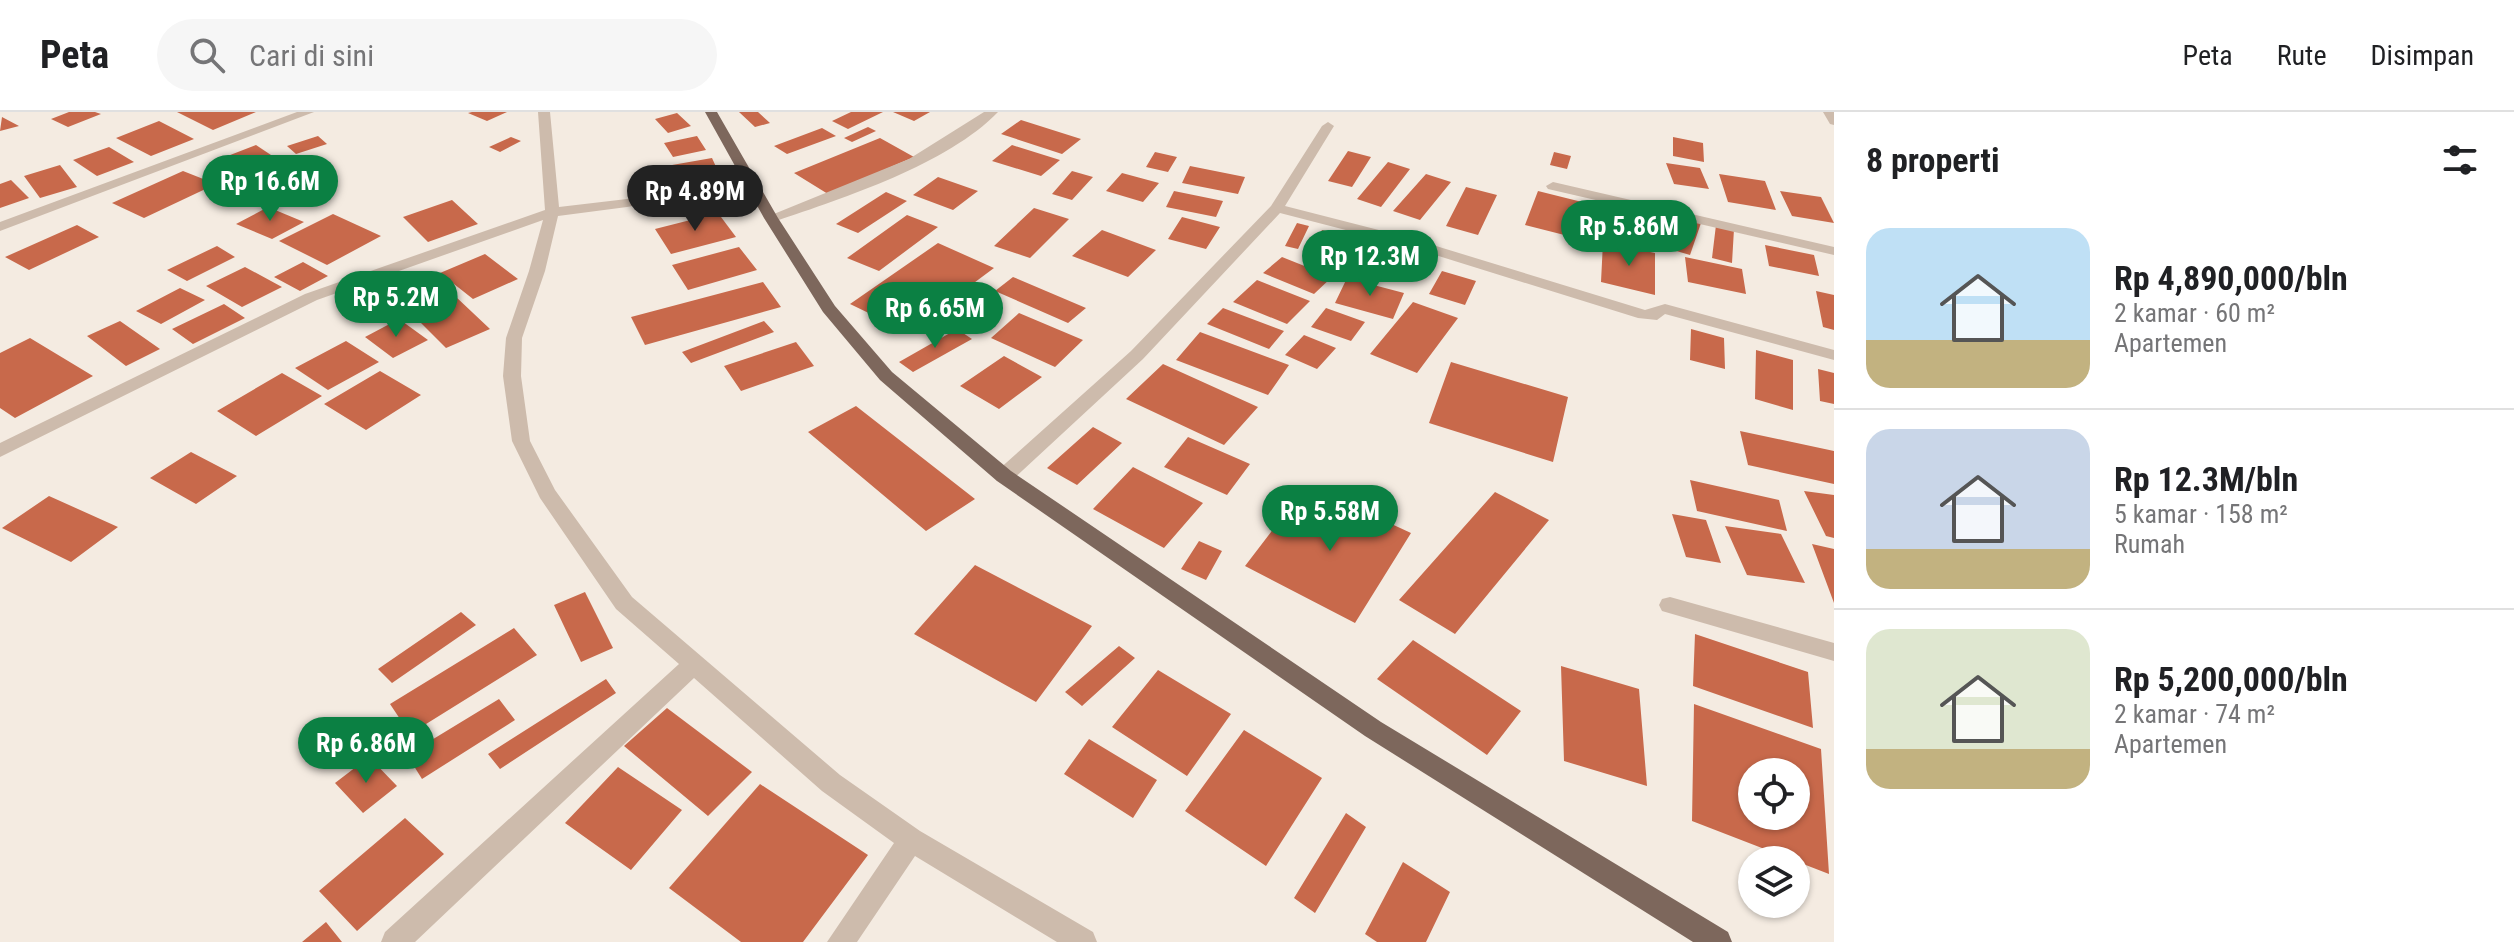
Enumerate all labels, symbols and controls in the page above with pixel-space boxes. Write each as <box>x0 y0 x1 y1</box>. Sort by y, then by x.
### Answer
search box <box>157 19 717 91</box>
text: Peta <box>40 33 109 77</box>
icon: search <box>185 33 229 77</box>
text: Cari di sini <box>249 38 374 73</box>
text: Peta <box>2183 39 2233 72</box>
text: Rute <box>2277 39 2327 72</box>
text: Disimpan <box>2371 39 2474 72</box>
icon: filters <box>2438 138 2482 182</box>
text: 8 properti <box>1866 140 2000 180</box>
pin: Rp 16.6M <box>187 155 353 223</box>
pin: Rp 4.89M <box>612 165 778 233</box>
text: Rp 16.6M <box>220 166 320 196</box>
text: Rp 4.89M <box>645 176 745 206</box>
pin: Rp 5.86M <box>1546 200 1712 268</box>
text: Rp 5.86M <box>1579 211 1679 241</box>
pin: Rp 12.3M <box>1287 230 1453 298</box>
text: Rp 12.3M <box>1320 241 1420 271</box>
text: Rp 4,890,000/bln <box>2114 258 2348 298</box>
icon: home <box>1930 260 2026 356</box>
pin: Rp 5.2M <box>322 271 470 339</box>
text: Rp 5.2M <box>353 282 439 312</box>
pin: Rp 6.65M <box>852 282 1018 350</box>
text: Rp 6.65M <box>885 293 985 323</box>
text: 2 kamar · 60 m² <box>2114 298 2275 328</box>
text: Apartemen <box>2114 328 2227 358</box>
text: Rp 12.3M/bln <box>2114 459 2298 499</box>
icon: home <box>1930 461 2026 557</box>
pin: Rp 5.58M <box>1247 485 1413 553</box>
text: Rp 5.58M <box>1280 496 1380 526</box>
text: 5 kamar · 158 m² <box>2114 499 2288 529</box>
text: Rumah <box>2114 529 2185 559</box>
text: Rp 5,200,000/bln <box>2114 659 2348 699</box>
icon: home <box>1930 661 2026 757</box>
text: 2 kamar · 74 m² <box>2114 699 2275 729</box>
pin: Rp 6.86M <box>283 717 449 785</box>
text: Rp 6.86M <box>316 728 416 758</box>
text: Apartemen <box>2114 729 2227 759</box>
map controls <box>1738 758 1810 918</box>
button: locate <box>1738 758 1810 830</box>
button: layers <box>1738 846 1810 918</box>

